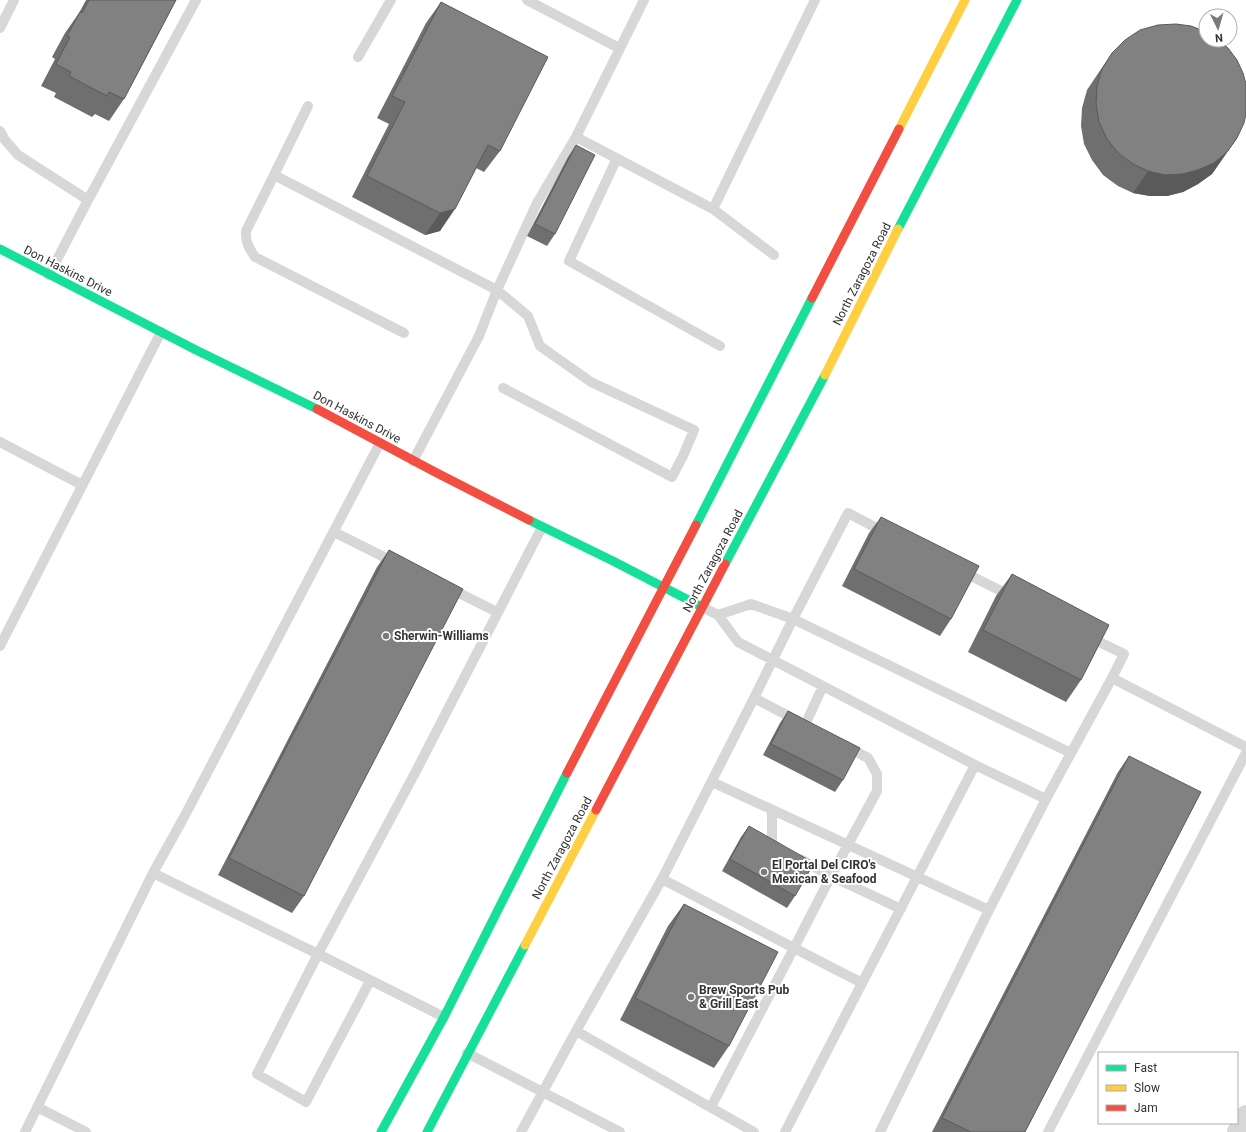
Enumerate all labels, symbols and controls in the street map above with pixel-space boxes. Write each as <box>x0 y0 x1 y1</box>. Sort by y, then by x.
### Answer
north arrow <box>1198 8 1238 48</box>
text: N <box>1214 31 1223 44</box>
street label: North Zaragoza Road <box>830 220 894 328</box>
street label: Don Haskins Drive <box>21 243 115 299</box>
street label: Don Haskins Drive <box>311 388 403 446</box>
street label: North Zaragoza Road <box>680 507 746 615</box>
place label: Sherwin-Williams <box>394 629 489 643</box>
marker: Sherwin-Williams <box>381 631 391 641</box>
street label: North Zaragoza Road <box>529 794 595 902</box>
place label: El Portal Del CIRO's Mexican & Seafood <box>772 858 877 886</box>
marker: El Portal Del CIRO's Mexican & Seafood <box>759 867 769 877</box>
place label: Brew Sports Pub & Grill East <box>699 983 789 1011</box>
marker: Brew Sports Pub & Grill East <box>686 992 696 1002</box>
legend <box>1098 1052 1238 1124</box>
text: Fast <box>1134 1061 1157 1075</box>
text: Slow <box>1134 1081 1160 1095</box>
text: Jam <box>1134 1101 1158 1115</box>

